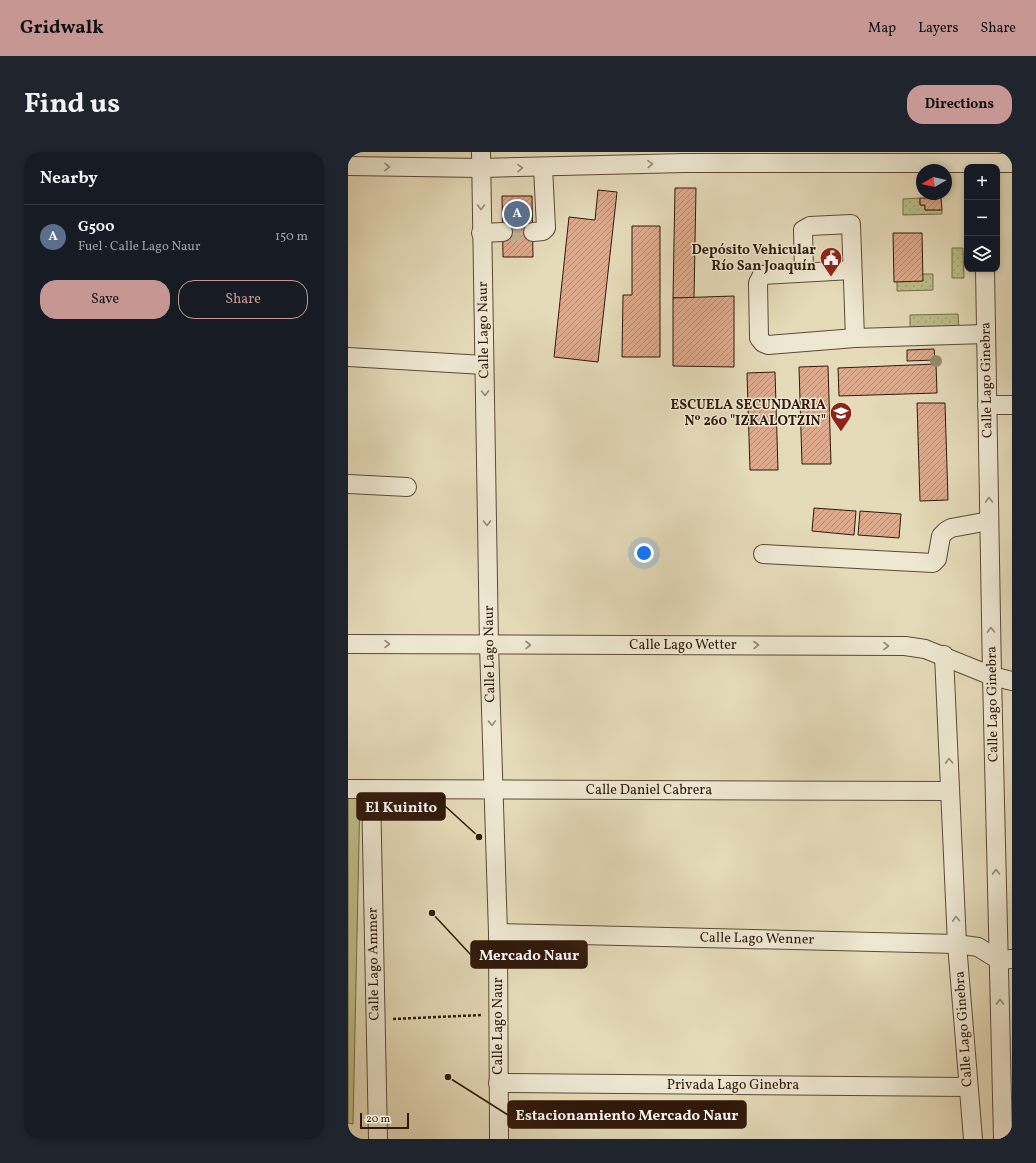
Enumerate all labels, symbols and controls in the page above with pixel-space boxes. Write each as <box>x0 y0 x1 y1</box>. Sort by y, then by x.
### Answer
text: Gridwalk <box>20 15 104 41</box>
text: Map <box>868 19 896 38</box>
text: Layers <box>918 19 958 38</box>
text: Share <box>980 19 1016 38</box>
text: Find us <box>24 85 120 124</box>
button: Directions <box>907 85 1012 124</box>
one-way arrow <box>647 160 653 168</box>
one-way arrow <box>384 163 390 171</box>
one-way arrow <box>517 164 523 172</box>
north arrow <box>916 164 952 200</box>
map controls <box>964 164 1000 272</box>
button: + <box>964 164 1000 200</box>
text: Nearby <box>40 167 98 190</box>
pin: A <box>504 199 530 229</box>
button: − <box>964 200 1000 236</box>
one-way arrow <box>477 204 485 210</box>
text: G500 <box>78 217 114 238</box>
text: A <box>48 228 58 246</box>
text: 150 m <box>275 228 308 246</box>
button: layers <box>964 236 1000 272</box>
text: Fuel · Calle Lago Naur <box>78 238 200 256</box>
place label: Depósito Vehicular Río San Joaquín <box>691 241 816 276</box>
public building icon: Depósito Vehicular Río San Joaquín <box>818 245 844 278</box>
button: Save <box>40 280 170 319</box>
button: Share <box>178 280 308 319</box>
street label: Calle Lago Naur <box>474 281 494 379</box>
street label: Calle Lago Ginebra <box>976 322 998 438</box>
one-way arrow <box>481 390 489 396</box>
place label: ESCUELA SECUNDARIA Nº 260 "IZKALOTZIN" <box>671 396 826 431</box>
school or university icon: ESCUELA SECUNDARIA Nº 260 "IZKALOTZIN" <box>828 400 854 433</box>
one-way arrow <box>985 497 993 503</box>
one-way arrow <box>483 520 491 526</box>
your location <box>634 543 654 563</box>
street label: Calle Lago Naur <box>480 605 500 703</box>
one-way arrow <box>987 627 995 633</box>
street label: Calle Lago Wetter <box>629 636 737 655</box>
one-way arrow <box>384 640 390 648</box>
one-way arrow <box>525 641 531 649</box>
one-way arrow <box>753 641 759 649</box>
one-way arrow <box>883 642 889 650</box>
street label: Calle Lago Ginebra <box>982 646 1004 762</box>
one-way arrow <box>488 720 496 726</box>
one-way arrow <box>945 758 953 764</box>
street label: Calle Daniel Cabrera <box>586 781 712 800</box>
callout: El Kuinito <box>357 793 445 820</box>
text: El Kuinito <box>365 798 437 819</box>
one-way arrow <box>992 869 1001 875</box>
street label: Calle Lago Ammer <box>364 907 384 1021</box>
one-way arrow <box>952 916 961 922</box>
street label: Calle Lago Wenner <box>700 929 815 949</box>
callout: Mercado Naur <box>471 941 587 968</box>
text: Mercado Naur <box>479 946 579 967</box>
street label: Calle Lago Ginebra <box>950 970 978 1088</box>
street label: Calle Lago Naur <box>489 977 508 1075</box>
one-way arrow <box>995 999 1004 1005</box>
street label: Privada Lago Ginebra <box>667 1076 799 1095</box>
callout: Estacionamiento Mercado Naur <box>508 1101 746 1128</box>
text: Estacionamiento Mercado Naur <box>516 1106 738 1127</box>
scale bar <box>360 1111 409 1130</box>
text: 20 m <box>366 1112 390 1127</box>

